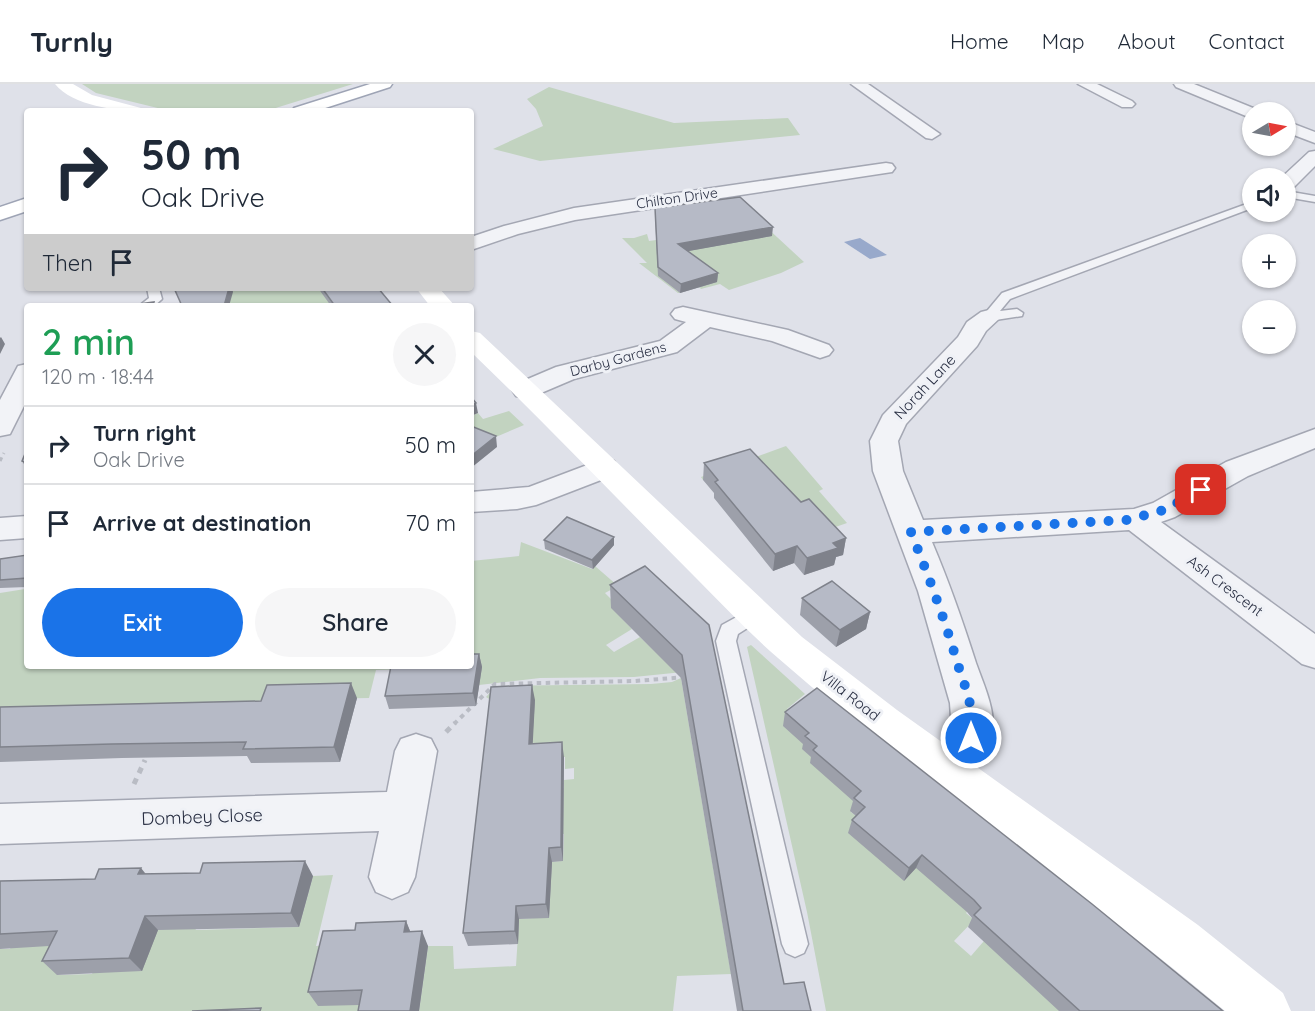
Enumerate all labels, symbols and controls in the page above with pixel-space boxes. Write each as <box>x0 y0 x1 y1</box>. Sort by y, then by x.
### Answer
text: Turnly <box>30 24 113 59</box>
text: Home <box>950 28 1009 54</box>
text: Map <box>1042 28 1085 54</box>
text: About <box>1118 28 1176 54</box>
text: Contact <box>1209 28 1285 54</box>
north arrow <box>1242 102 1296 156</box>
map controls <box>1242 102 1296 354</box>
text: 50 m <box>141 128 241 181</box>
icon: right <box>42 132 120 210</box>
button: sound <box>1242 168 1296 222</box>
text: Oak Drive <box>141 180 265 214</box>
street label: Chilton Drive <box>635 183 719 213</box>
button: + <box>1242 234 1296 288</box>
icon: arrive <box>105 246 138 279</box>
text: Then <box>42 249 93 277</box>
button: − <box>1242 300 1296 354</box>
text: 2 min <box>42 319 135 364</box>
button: close <box>393 323 456 386</box>
street label: Darby Gardens <box>568 338 668 380</box>
street label: Norah Lane <box>890 350 959 423</box>
text: 120 m · 18:44 <box>42 364 154 389</box>
text: Turn right <box>93 419 197 447</box>
icon: right <box>42 429 75 462</box>
text: 50 m <box>405 431 456 459</box>
text: Oak Drive <box>93 447 185 472</box>
pin <box>1175 464 1226 515</box>
icon: arrive <box>1184 473 1217 506</box>
icon: arrive <box>42 507 75 540</box>
text: Arrive at destination <box>93 509 311 537</box>
text: 70 m <box>406 509 456 537</box>
street label: Ash Crescent <box>1184 551 1267 620</box>
button: Exit <box>42 588 243 657</box>
button: Share <box>255 588 456 657</box>
street label: Villa Road <box>817 666 884 725</box>
position arrow <box>939 706 1003 770</box>
street label: Dombey Close <box>141 803 263 830</box>

